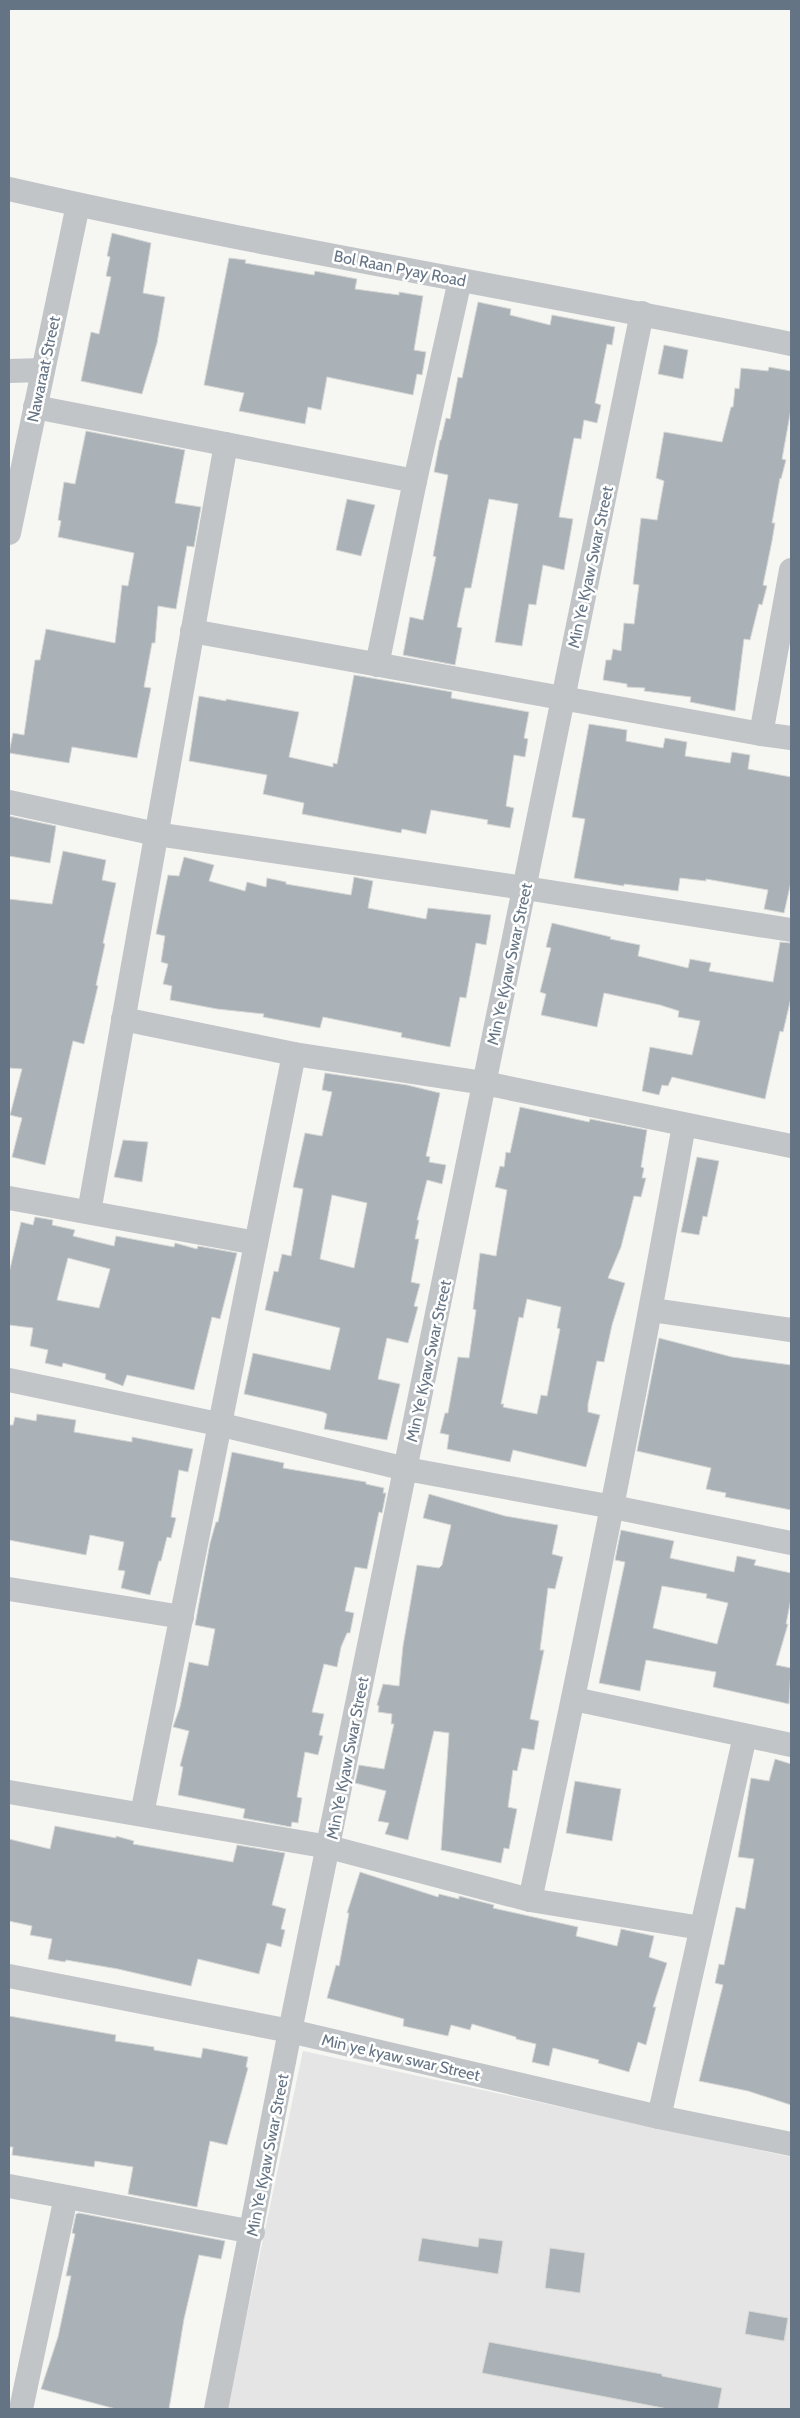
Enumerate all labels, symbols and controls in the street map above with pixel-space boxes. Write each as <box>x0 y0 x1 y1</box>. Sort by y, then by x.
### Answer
street label: Bol Raan Pyay Road <box>332 246 468 291</box>
street label: Nawaraat Street <box>23 314 64 424</box>
street label: Min Ye Kyaw Swar Street <box>564 484 617 650</box>
street label: Min Ye Kyaw Swar Street <box>483 881 536 1047</box>
street label: Min Ye Kyaw Swar Street <box>402 1278 455 1444</box>
street label: Min Ye Kyaw Swar Street <box>322 1675 373 1841</box>
street label: Min ye kyaw swar Street <box>320 2030 482 2085</box>
street label: Min Ye Kyaw Swar Street <box>242 2072 293 2238</box>

